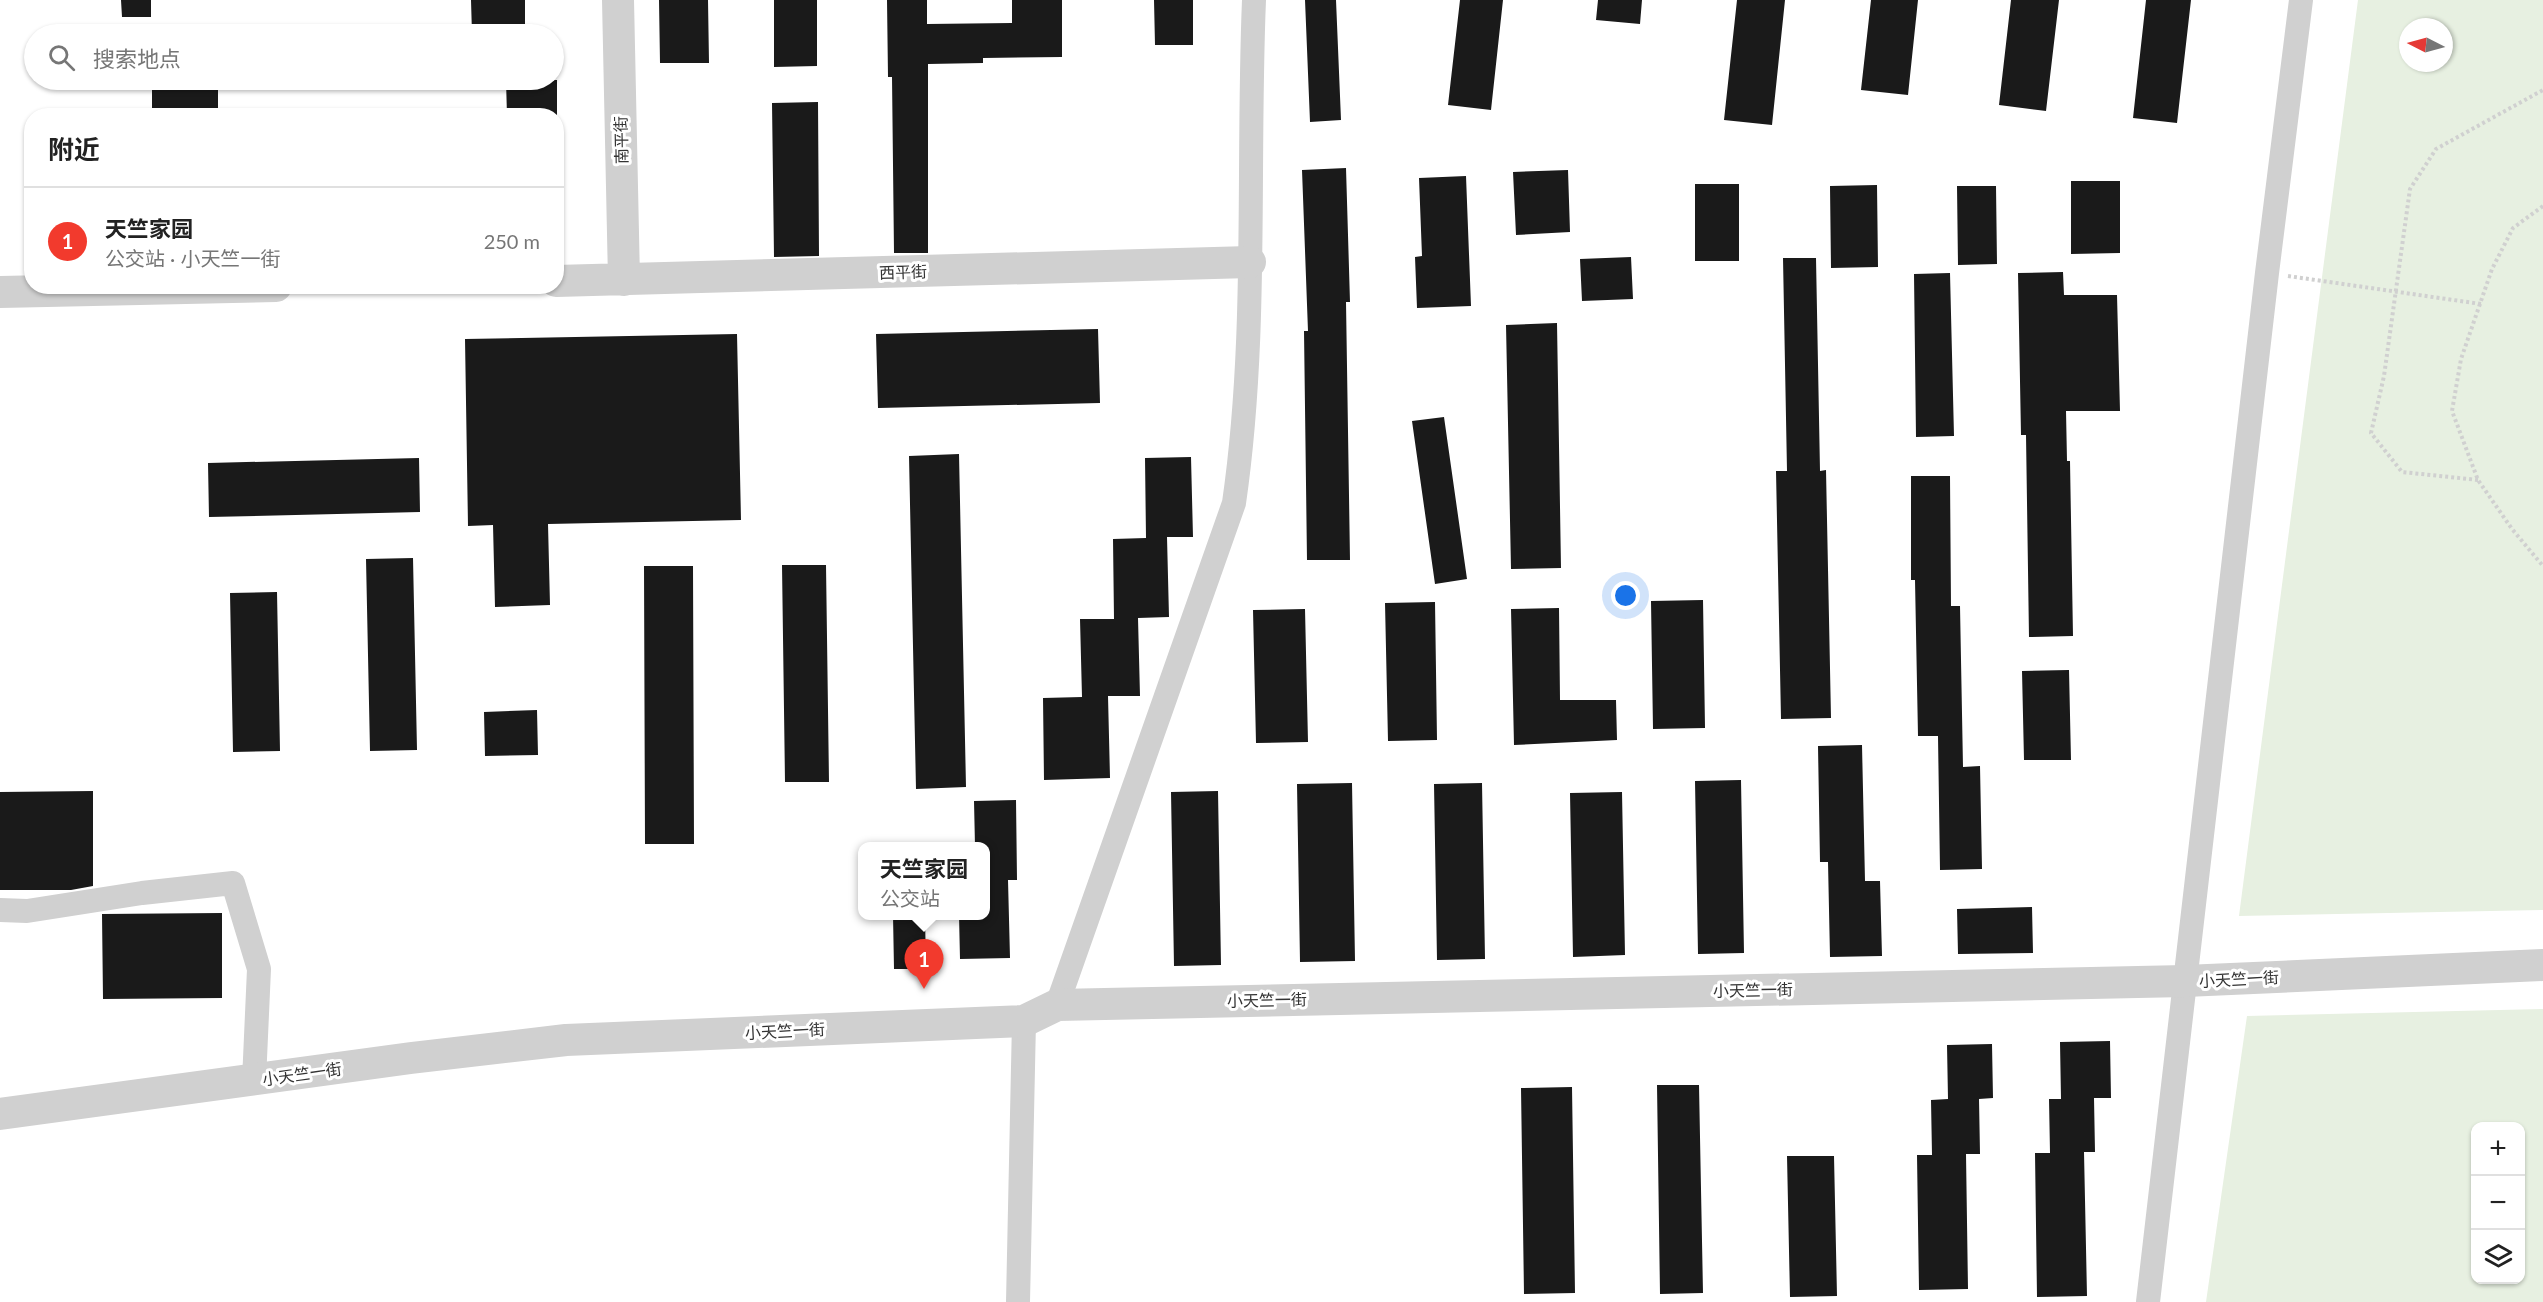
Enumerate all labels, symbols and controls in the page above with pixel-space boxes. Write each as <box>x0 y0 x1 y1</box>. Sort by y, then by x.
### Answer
north arrow <box>2399 18 2453 72</box>
search box <box>24 24 564 90</box>
icon: search <box>45 41 78 74</box>
text: 搜索地点 <box>93 45 181 72</box>
street label: 南平街 <box>611 116 630 164</box>
text: 附近 <box>48 133 100 165</box>
text: 天竺家园 <box>105 215 193 242</box>
text: 1 <box>62 229 73 253</box>
text: 250 m <box>484 229 540 253</box>
text: 公交站 · 小天竺一街 <box>105 246 280 270</box>
street label: 西平街 <box>879 261 927 282</box>
your location <box>1611 581 1640 610</box>
popup <box>858 842 990 920</box>
text: 天竺家园 <box>880 855 968 882</box>
text: 公交站 <box>880 886 940 910</box>
pin: 1 <box>904 940 944 989</box>
street label: 小天竺一街 <box>2199 967 2279 990</box>
street label: 小天竺一街 <box>1713 979 1793 1000</box>
street label: 小天竺一街 <box>1227 989 1307 1010</box>
street label: 小天竺一街 <box>745 1019 825 1042</box>
street label: 小天竺一街 <box>261 1059 343 1088</box>
map controls <box>2471 1122 2525 1284</box>
button: + <box>2471 1122 2525 1176</box>
button: − <box>2471 1176 2525 1230</box>
button: layers <box>2471 1230 2525 1284</box>

